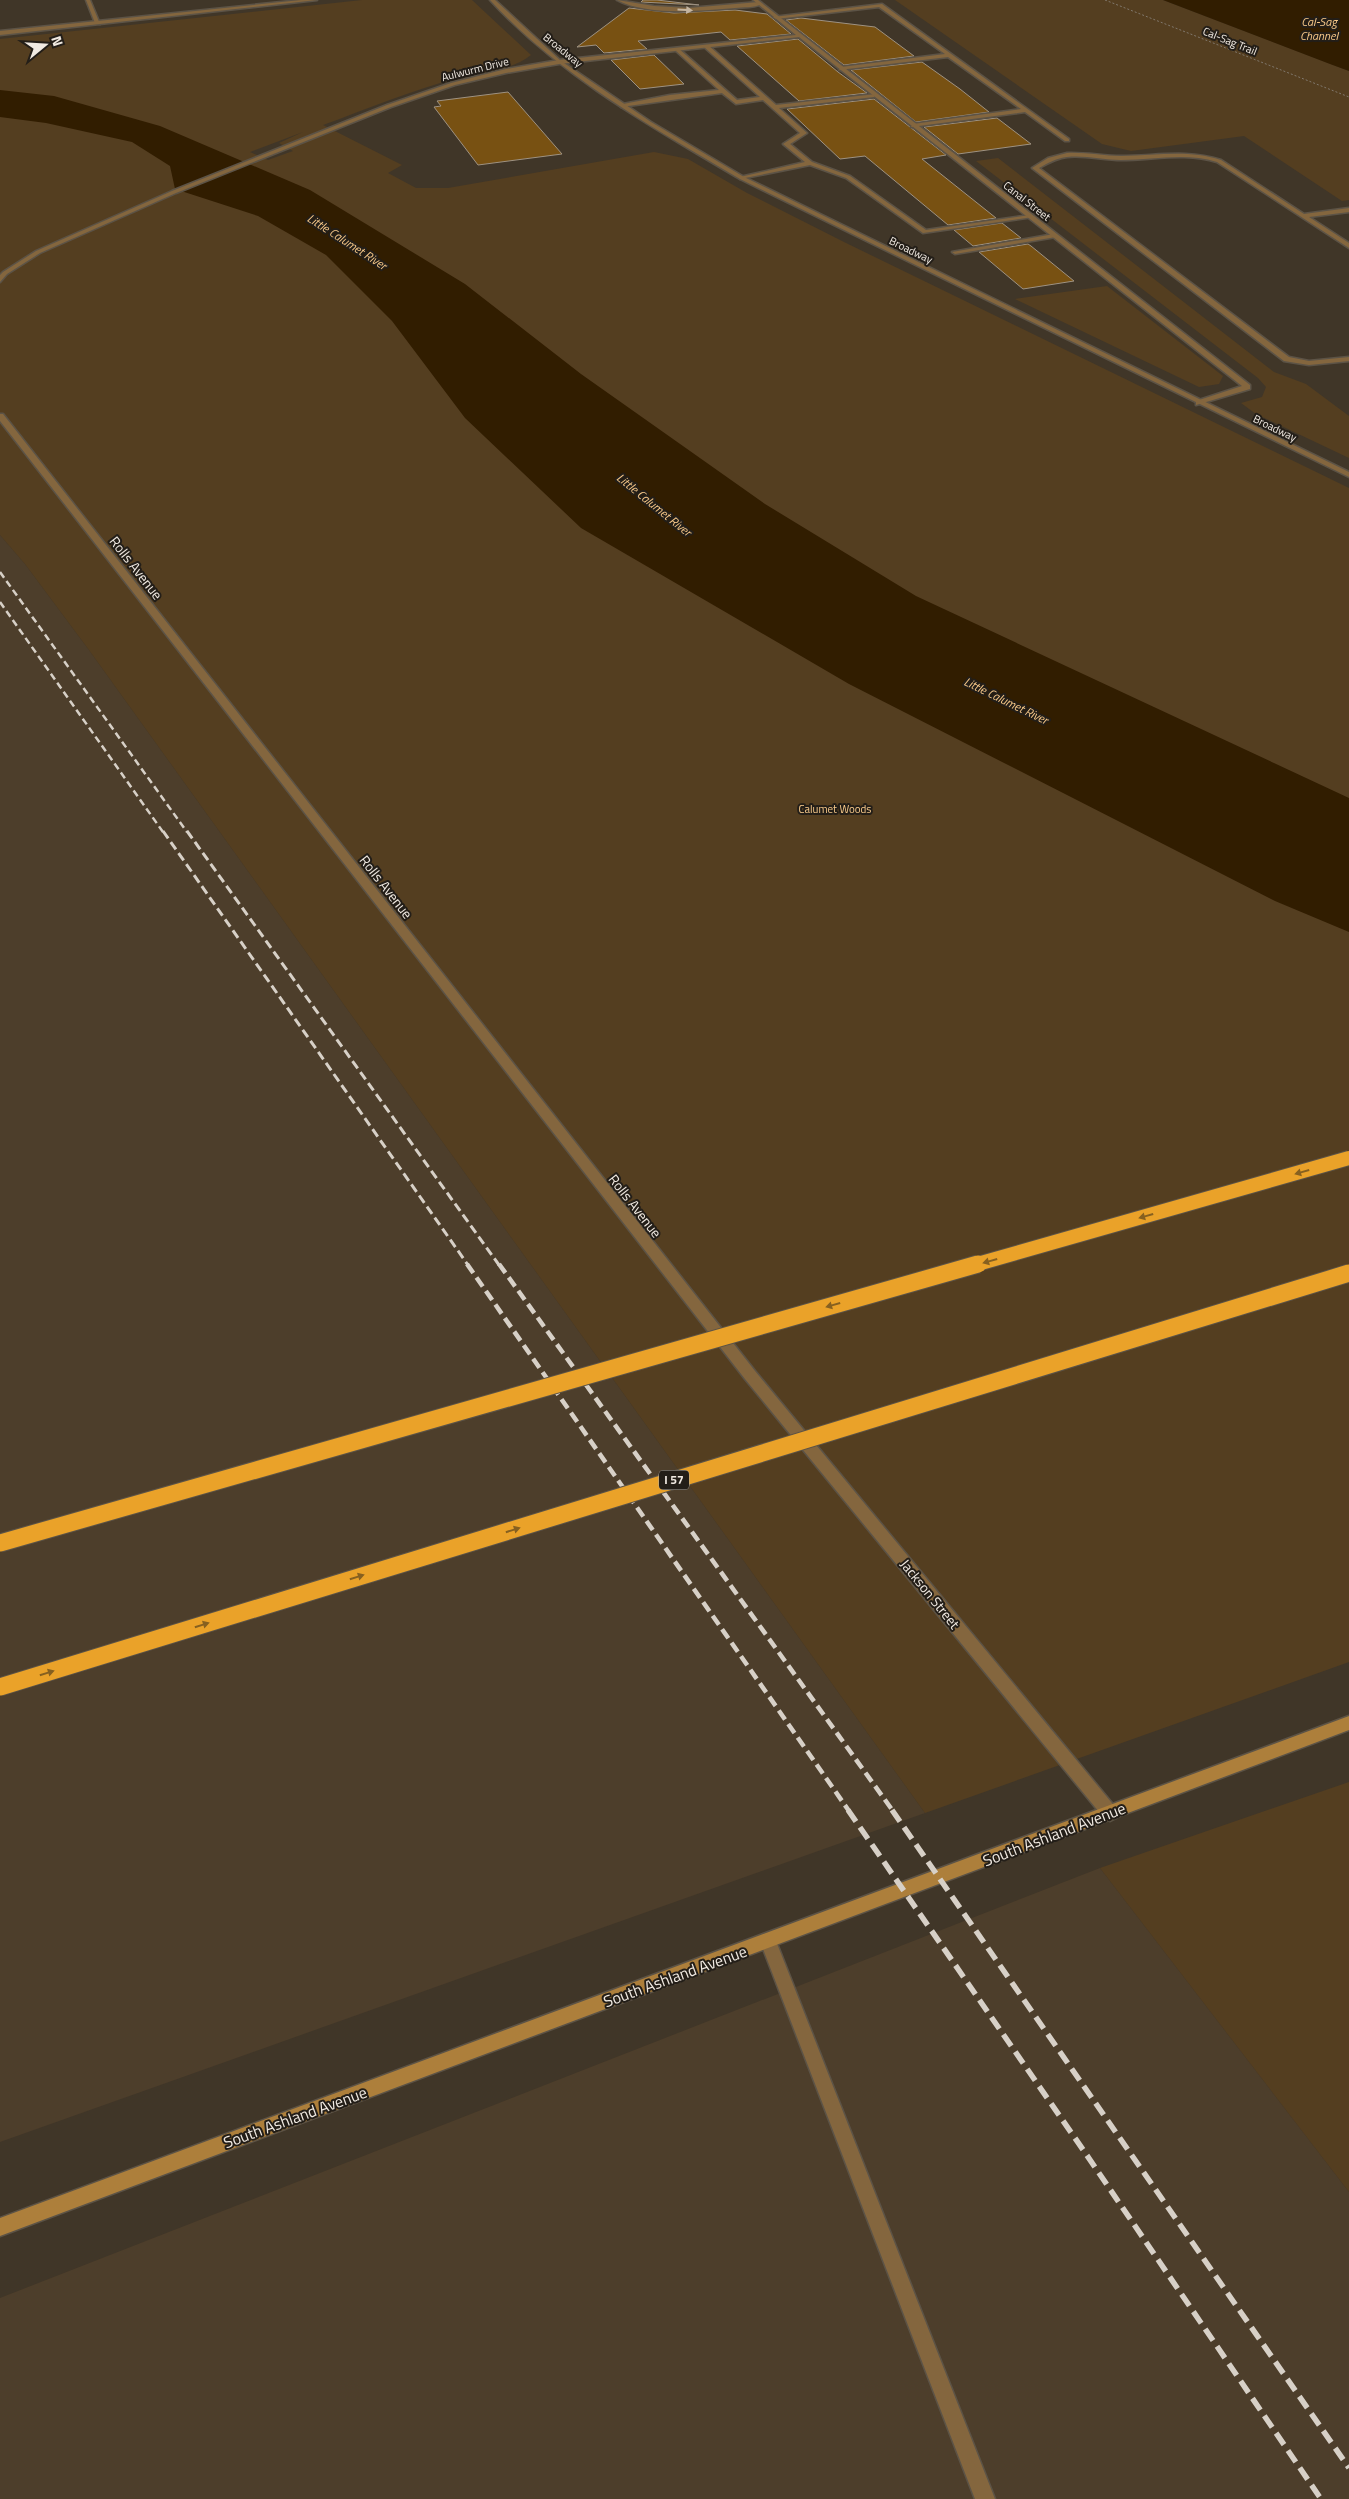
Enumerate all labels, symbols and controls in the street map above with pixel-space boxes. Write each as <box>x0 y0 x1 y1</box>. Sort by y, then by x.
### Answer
one-way arrow <box>677 7 693 15</box>
water label: Cal-Sag Channel <box>1300 12 1339 45</box>
north arrow <box>20 20 70 70</box>
street label: Cal-Sag Trail <box>1200 23 1260 59</box>
street label: Broadway <box>540 29 587 71</box>
text: N <box>46 33 69 49</box>
street label: Aulwurm Drive <box>440 53 511 85</box>
street label: Canal Street <box>1000 177 1054 225</box>
water label: Little Calumet River <box>304 209 393 276</box>
street label: Broadway <box>886 233 936 268</box>
street label: Broadway <box>1250 411 1300 446</box>
water label: Little Calumet River <box>613 468 698 542</box>
street label: Rolls Avenue <box>105 531 168 604</box>
water label: Little Calumet River <box>961 672 1054 730</box>
park label: Calumet Woods <box>799 801 871 817</box>
street label: Rolls Avenue <box>355 850 418 923</box>
one-way arrow <box>1295 1168 1310 1176</box>
street label: Rolls Avenue <box>604 1169 667 1242</box>
one-way arrow <box>1138 1213 1153 1221</box>
one-way arrow <box>982 1257 997 1265</box>
one-way arrow <box>826 1302 841 1310</box>
road number: I 57 <box>659 1470 689 1490</box>
one-way arrow <box>505 1525 520 1533</box>
street label: Jackson Street <box>896 1554 965 1633</box>
one-way arrow <box>350 1573 365 1581</box>
one-way arrow <box>195 1621 210 1629</box>
one-way arrow <box>39 1669 54 1676</box>
street label: South Ashland Avenue <box>979 1796 1129 1872</box>
street label: South Ashland Avenue <box>600 1939 750 2013</box>
street label: South Ashland Avenue <box>220 2080 370 2154</box>

